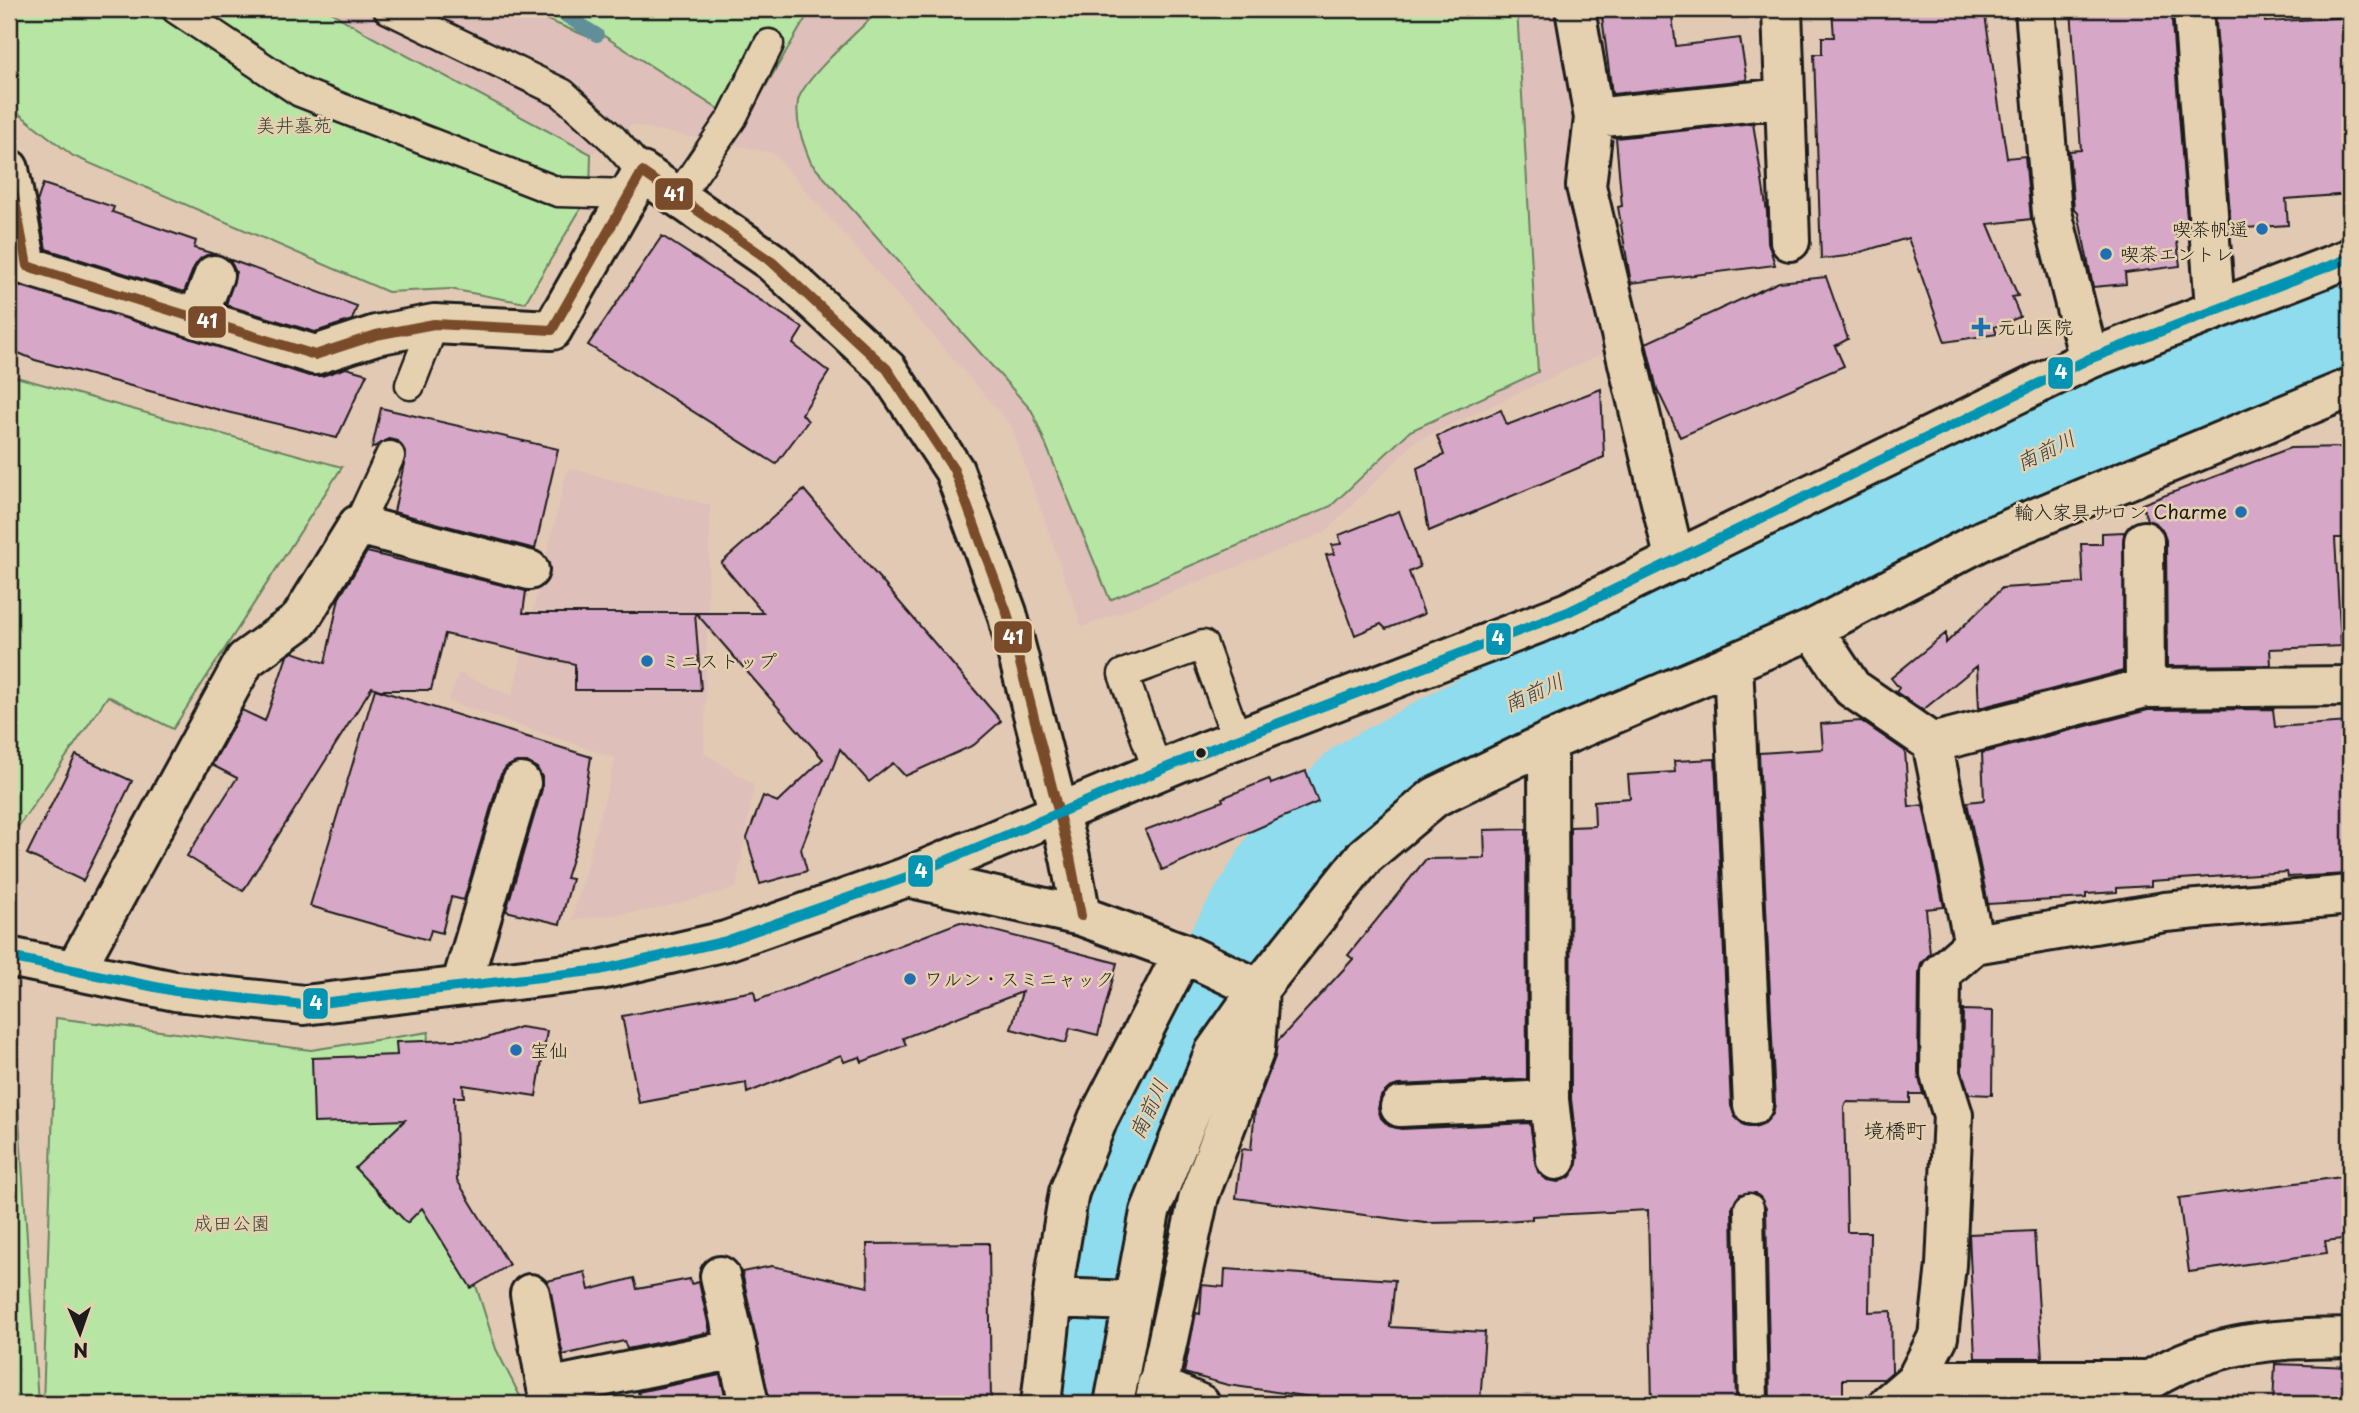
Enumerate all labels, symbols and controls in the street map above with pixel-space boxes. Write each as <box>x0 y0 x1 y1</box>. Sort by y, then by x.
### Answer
park label: 美井墓苑 <box>256 110 332 138</box>
line badge: 41 <box>654 177 694 211</box>
text: 41 <box>663 179 685 207</box>
place label: 喫茶帆遥 <box>2172 214 2248 242</box>
marker: 喫茶帆遥 <box>2254 221 2270 237</box>
place label: 喫茶エントレ <box>2120 239 2234 267</box>
marker: 喫茶エントレ <box>2098 246 2114 262</box>
line badge: 41 <box>187 305 227 339</box>
text: 41 <box>196 306 218 334</box>
place label: 元山医院 <box>1997 312 2073 340</box>
marker: 元山医院 <box>1971 317 1991 337</box>
line badge: 4 <box>2047 356 2074 390</box>
text: 4 <box>2055 357 2068 385</box>
water label: 南前川 <box>2010 421 2080 477</box>
place label: 輸入家具サロン Charme <box>2014 497 2227 525</box>
marker: 輸入家具サロン Charme <box>2233 504 2249 520</box>
line badge: 41 <box>993 620 1033 654</box>
text: 41 <box>1002 622 1024 650</box>
line badge: 4 <box>1485 622 1512 656</box>
text: 4 <box>1492 623 1505 651</box>
place label: ミニストップ <box>661 646 777 674</box>
marker: ミニストップ <box>639 653 655 669</box>
water label: 南前川 <box>1498 664 1568 719</box>
unlabelled marker <box>1194 746 1208 760</box>
line badge: 4 <box>907 854 934 888</box>
text: 4 <box>915 856 928 884</box>
place label: ワルン・スミニャック <box>924 964 1114 992</box>
marker: ワルン・スミニャック <box>902 971 918 987</box>
line badge: 4 <box>302 987 329 1020</box>
text: 4 <box>310 988 323 1016</box>
place label: 宝仙 <box>530 1035 568 1063</box>
marker: 宝仙 <box>508 1042 524 1058</box>
water label: 南前川 <box>1119 1073 1175 1143</box>
district label: 境橋町 <box>1864 1113 1927 1145</box>
park label: 成田公園 <box>194 1208 270 1236</box>
north arrow <box>46 1298 116 1368</box>
text: N <box>73 1337 89 1365</box>

